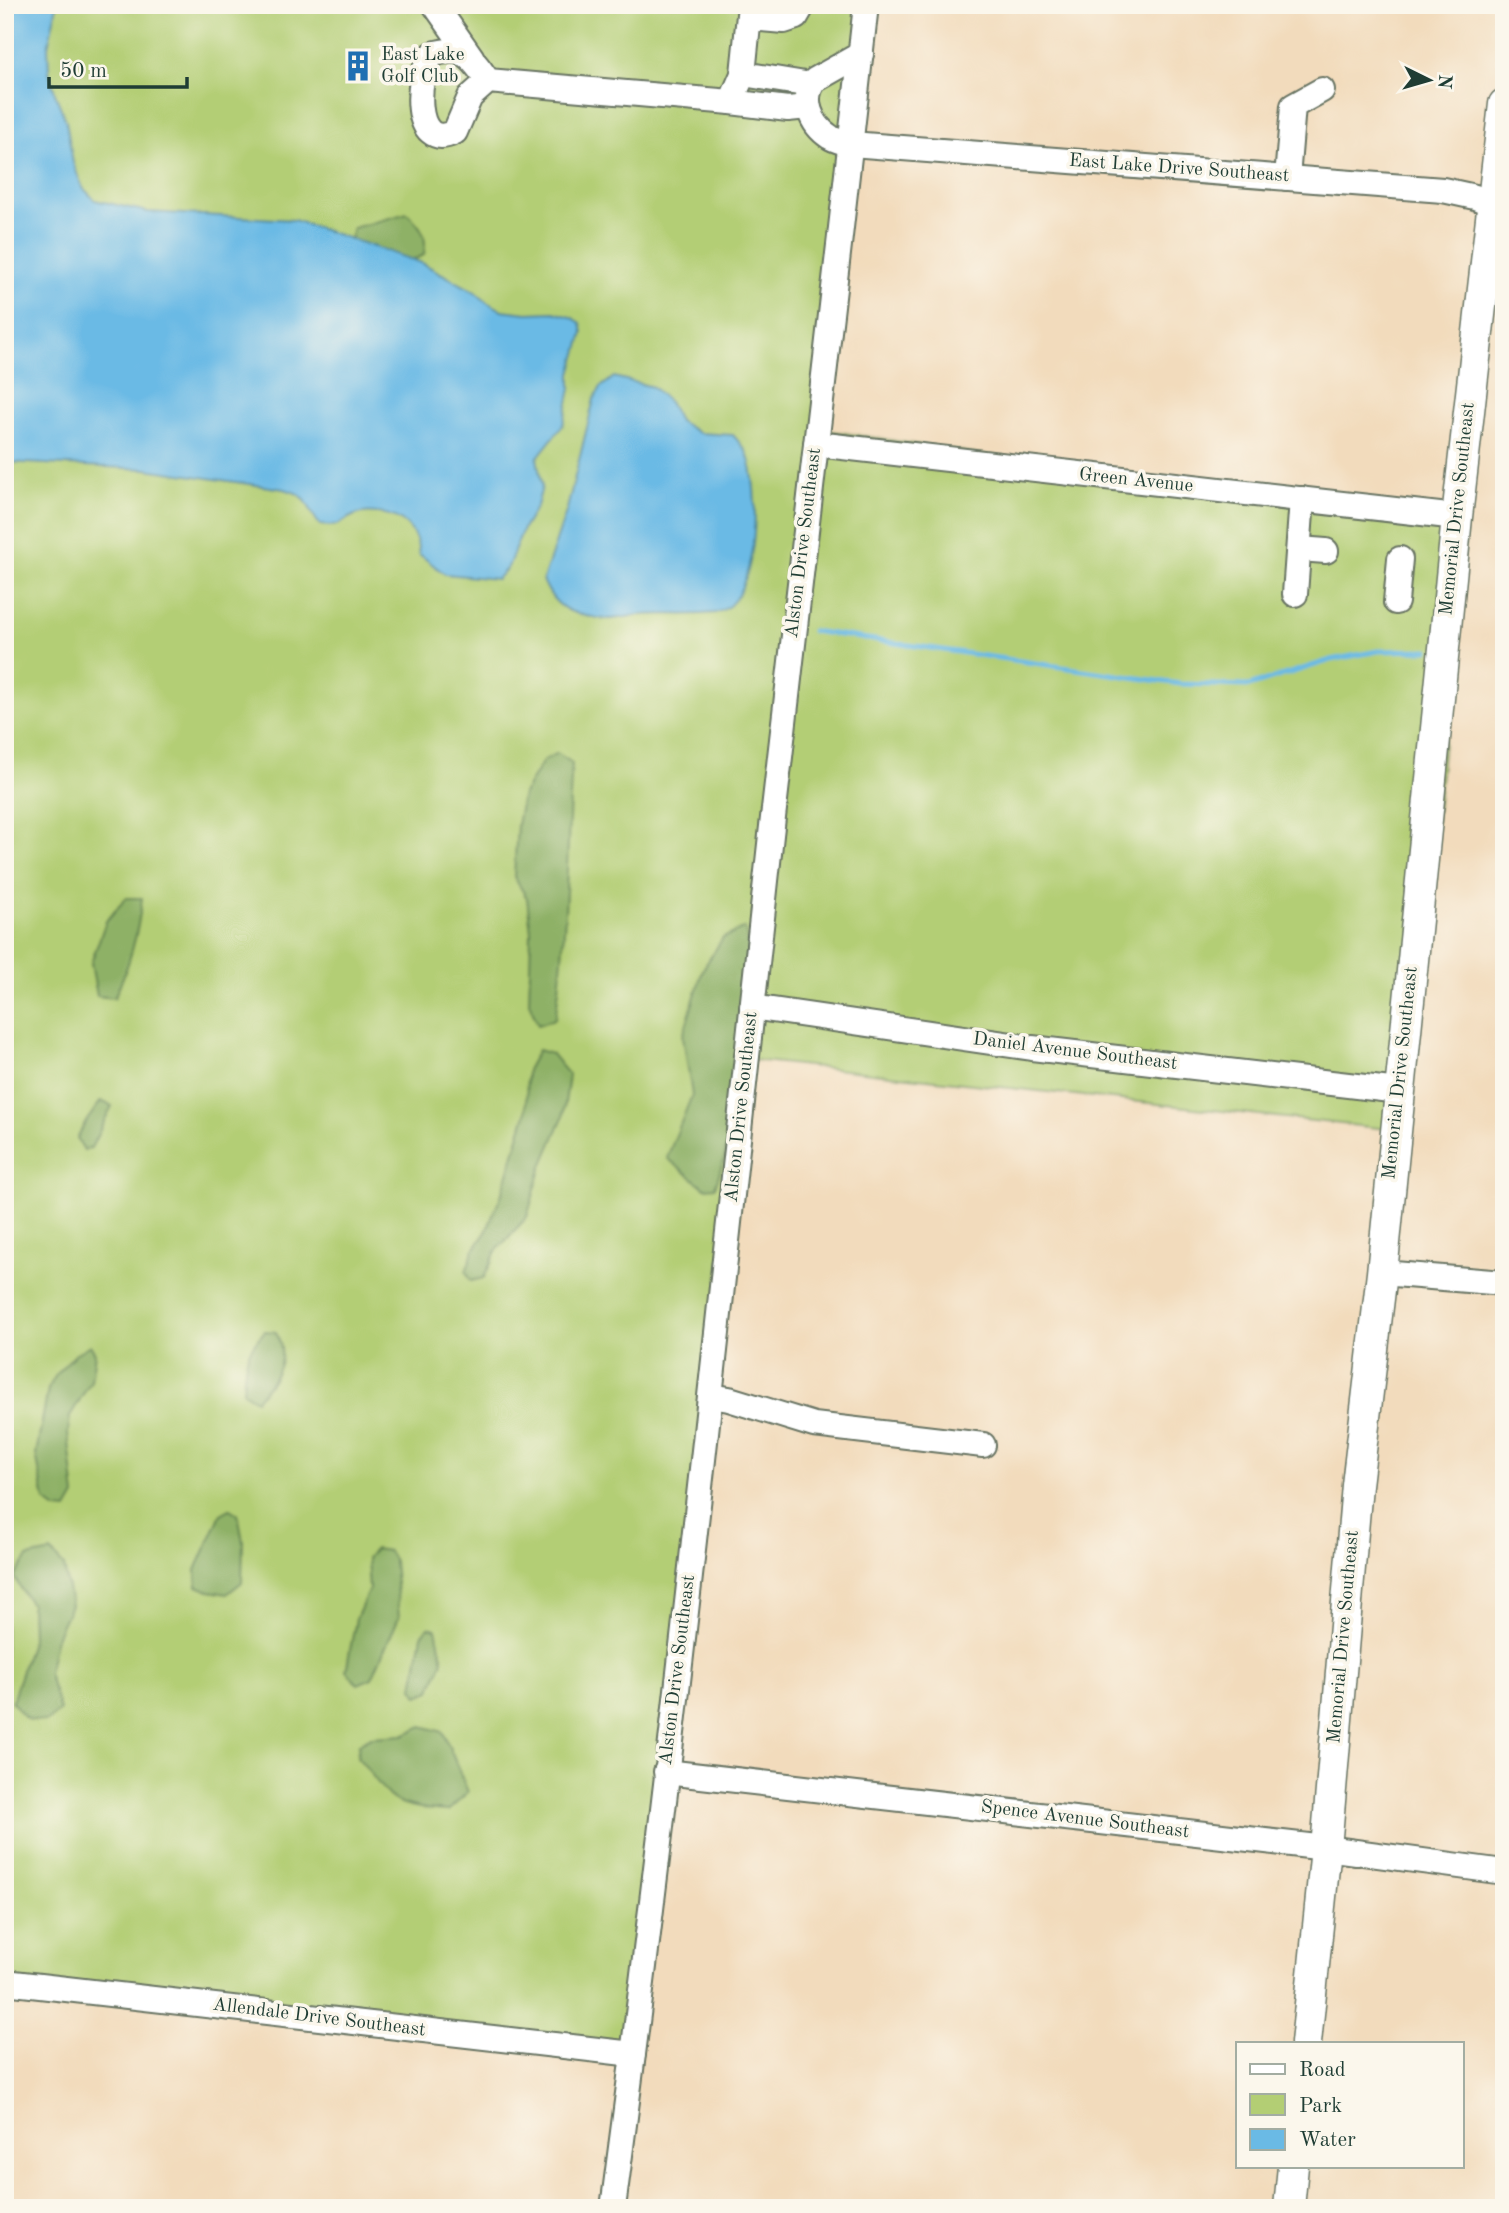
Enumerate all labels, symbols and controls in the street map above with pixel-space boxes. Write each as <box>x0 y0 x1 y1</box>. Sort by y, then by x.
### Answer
scale bar <box>49 46 187 90</box>
place label: East Lake Golf Club <box>381 46 464 87</box>
north arrow <box>1394 46 1464 116</box>
building icon: East Lake Golf Club <box>341 49 375 83</box>
text: 50 m <box>60 61 107 82</box>
text: N <box>1433 73 1454 90</box>
street label: East Lake Drive Southeast <box>1068 152 1290 186</box>
street label: Memorial Drive Southeast <box>1437 401 1479 617</box>
street label: Alston Drive Southeast <box>783 447 825 639</box>
street label: Green Avenue <box>1078 466 1194 496</box>
street label: Memorial Drive Southeast <box>1380 965 1422 1181</box>
street label: Alston Drive Southeast <box>723 1011 761 1203</box>
street label: Daniel Avenue Southeast <box>972 1030 1178 1074</box>
street label: Memorial Drive Southeast <box>1325 1529 1363 1745</box>
street label: Alston Drive Southeast <box>657 1574 699 1766</box>
street label: Spence Avenue Southeast <box>980 1798 1190 1842</box>
street label: Allendale Drive Southeast <box>211 1995 427 2041</box>
legend <box>1236 2042 1464 2168</box>
text: Road <box>1299 2060 1346 2081</box>
text: Park <box>1299 2096 1342 2117</box>
text: Water <box>1299 2130 1356 2151</box>

